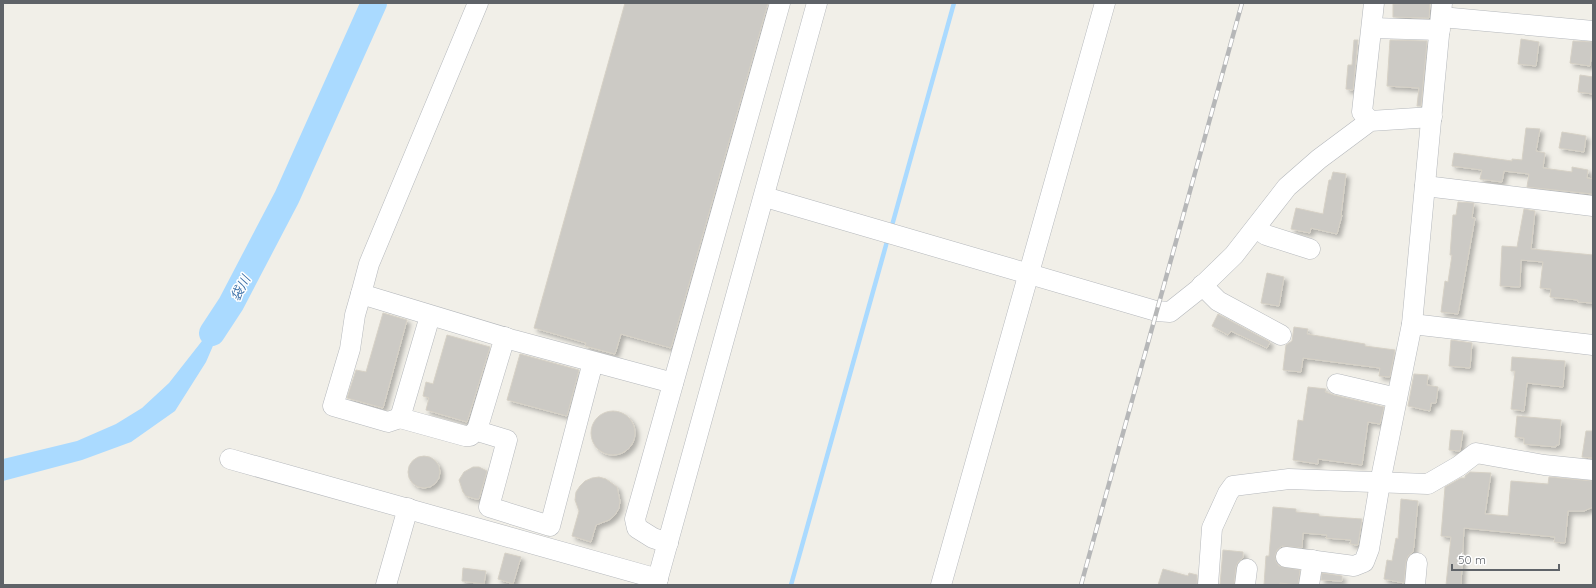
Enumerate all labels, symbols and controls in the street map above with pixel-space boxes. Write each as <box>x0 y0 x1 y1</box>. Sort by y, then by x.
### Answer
water label: 袋川 <box>227 271 254 303</box>
scale bar <box>1452 546 1559 572</box>
text: 50 m <box>1458 552 1486 567</box>

